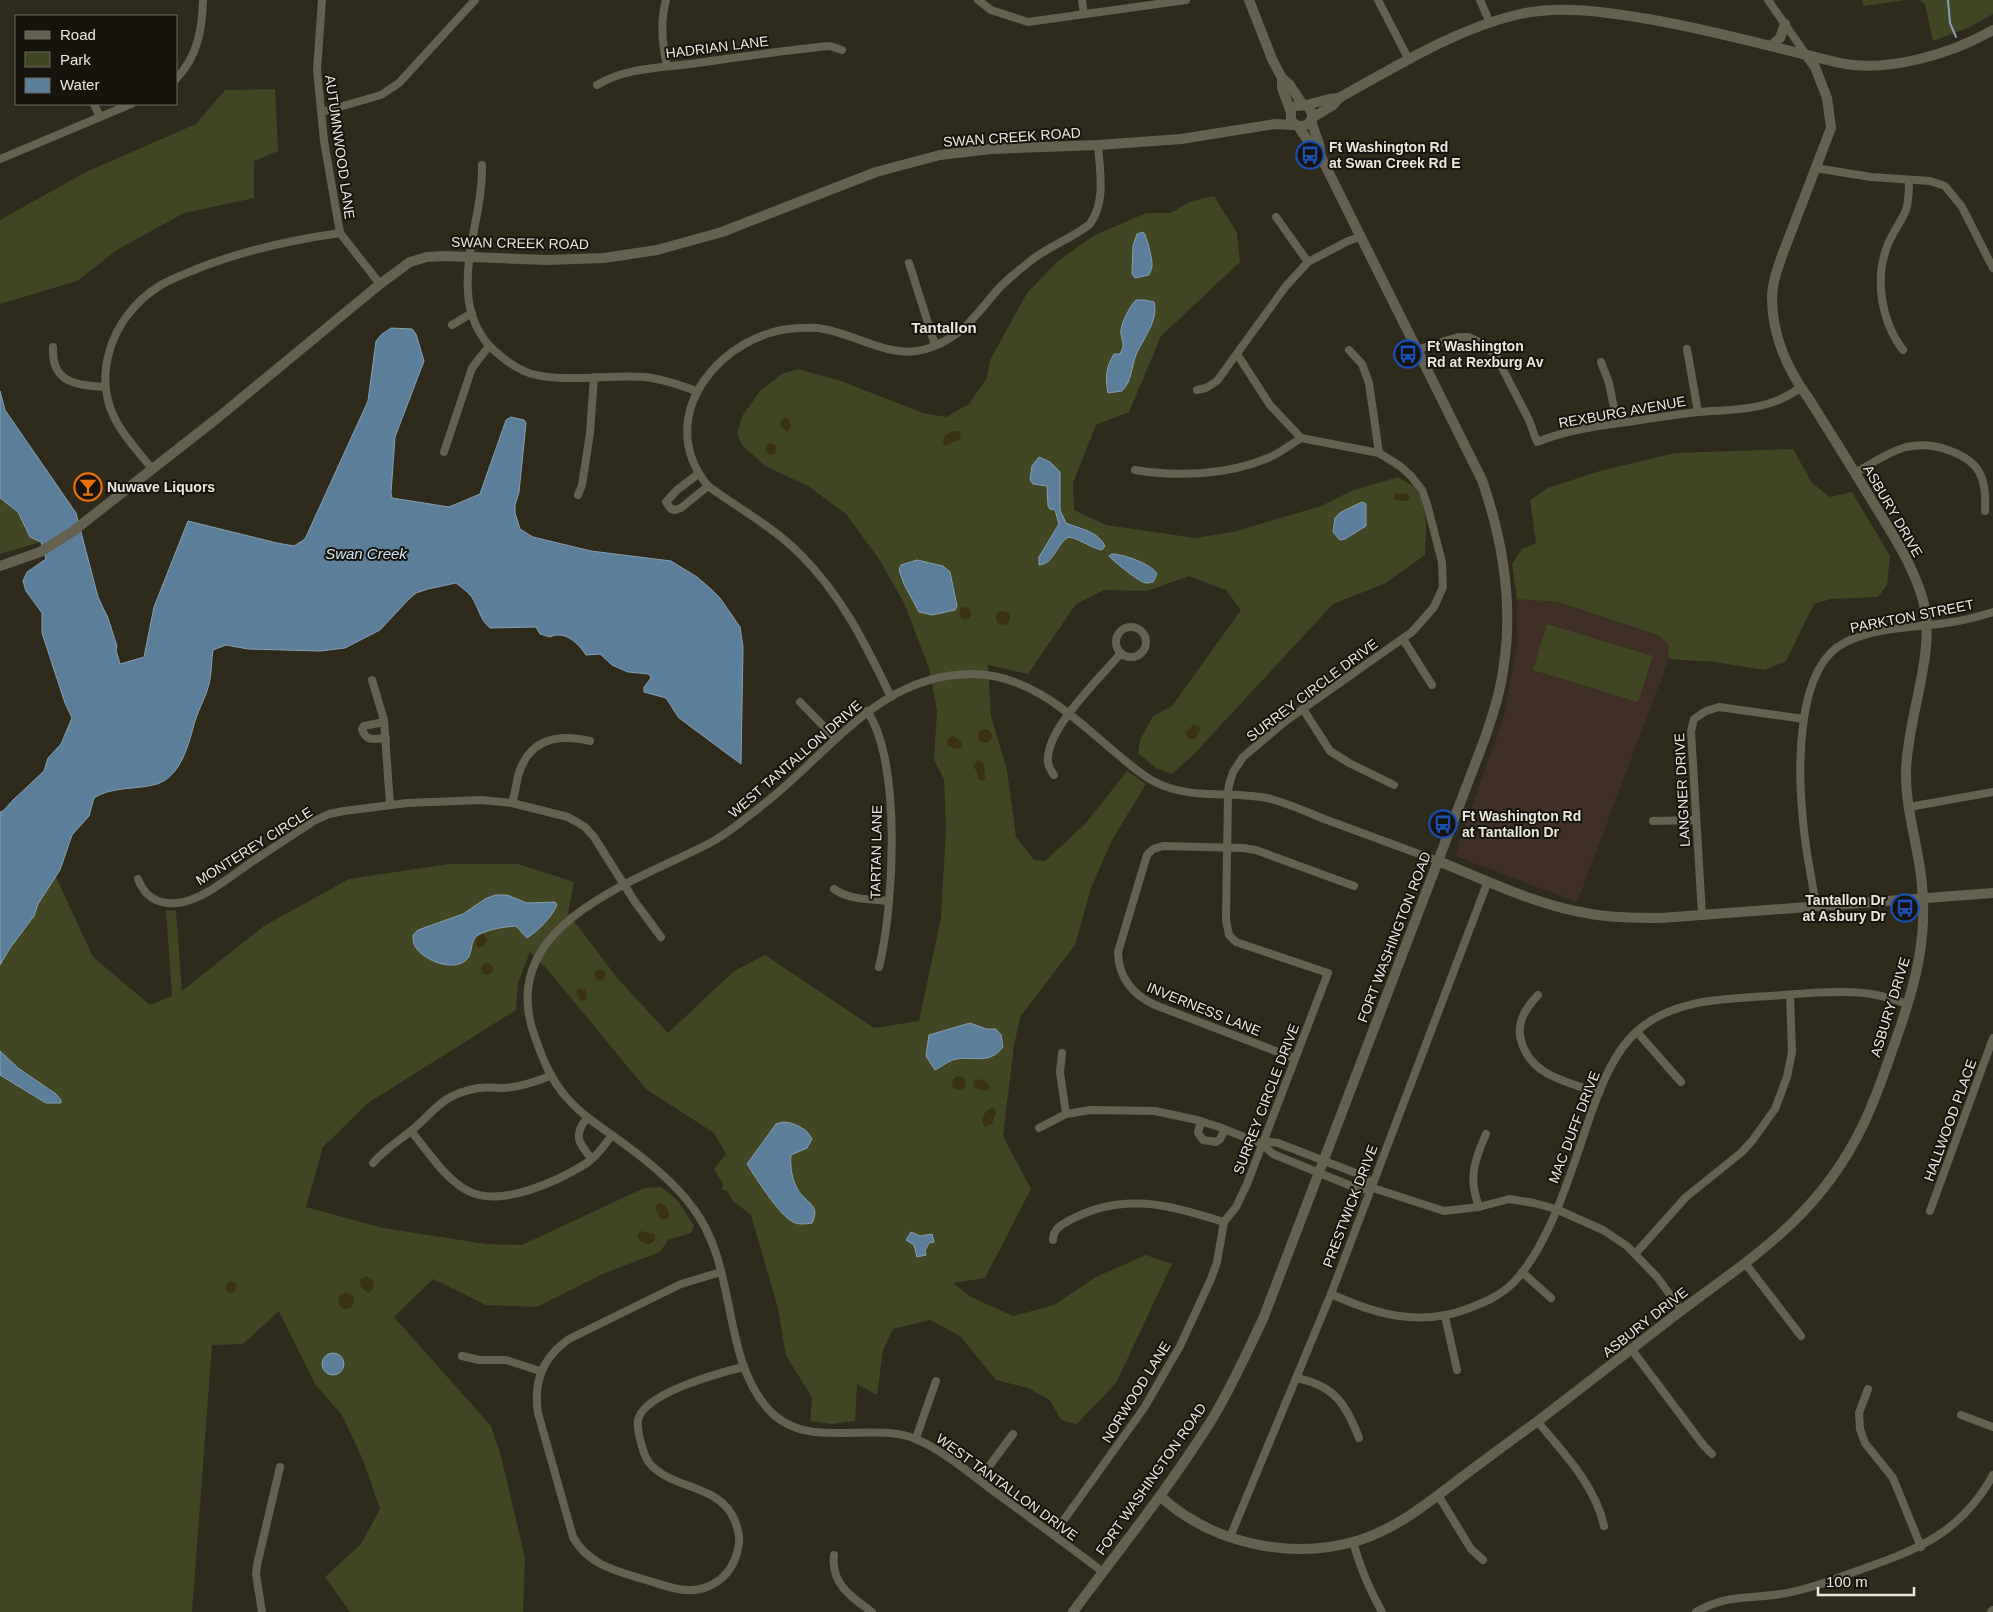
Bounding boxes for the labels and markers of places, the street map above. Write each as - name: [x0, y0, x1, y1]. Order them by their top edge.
- place label: Ft Washington Rd at Swan Creek Rd E: [1329, 139, 1461, 171]
- bus stop icon: Ft Washington Rd at Swan Creek Rd E: [1295, 140, 1325, 170]
- place label: Ft Washington Rd at Rexburg Av: [1427, 338, 1544, 370]
- bus stop icon: Ft Washington Rd at Rexburg Av: [1393, 339, 1423, 369]
- bar icon: Nuwave Liquors: [73, 472, 103, 502]
- place label: Nuwave Liquors: [107, 479, 215, 495]
- place label: Ft Washington Rd at Tantallon Dr: [1462, 808, 1581, 840]
- bus stop icon: Ft Washington Rd at Tantallon Dr: [1428, 809, 1458, 839]
- place label: Tantallon Dr at Asbury Dr: [1802, 892, 1887, 924]
- bus stop icon: Tantallon Dr at Asbury Dr: [1890, 893, 1920, 923]

